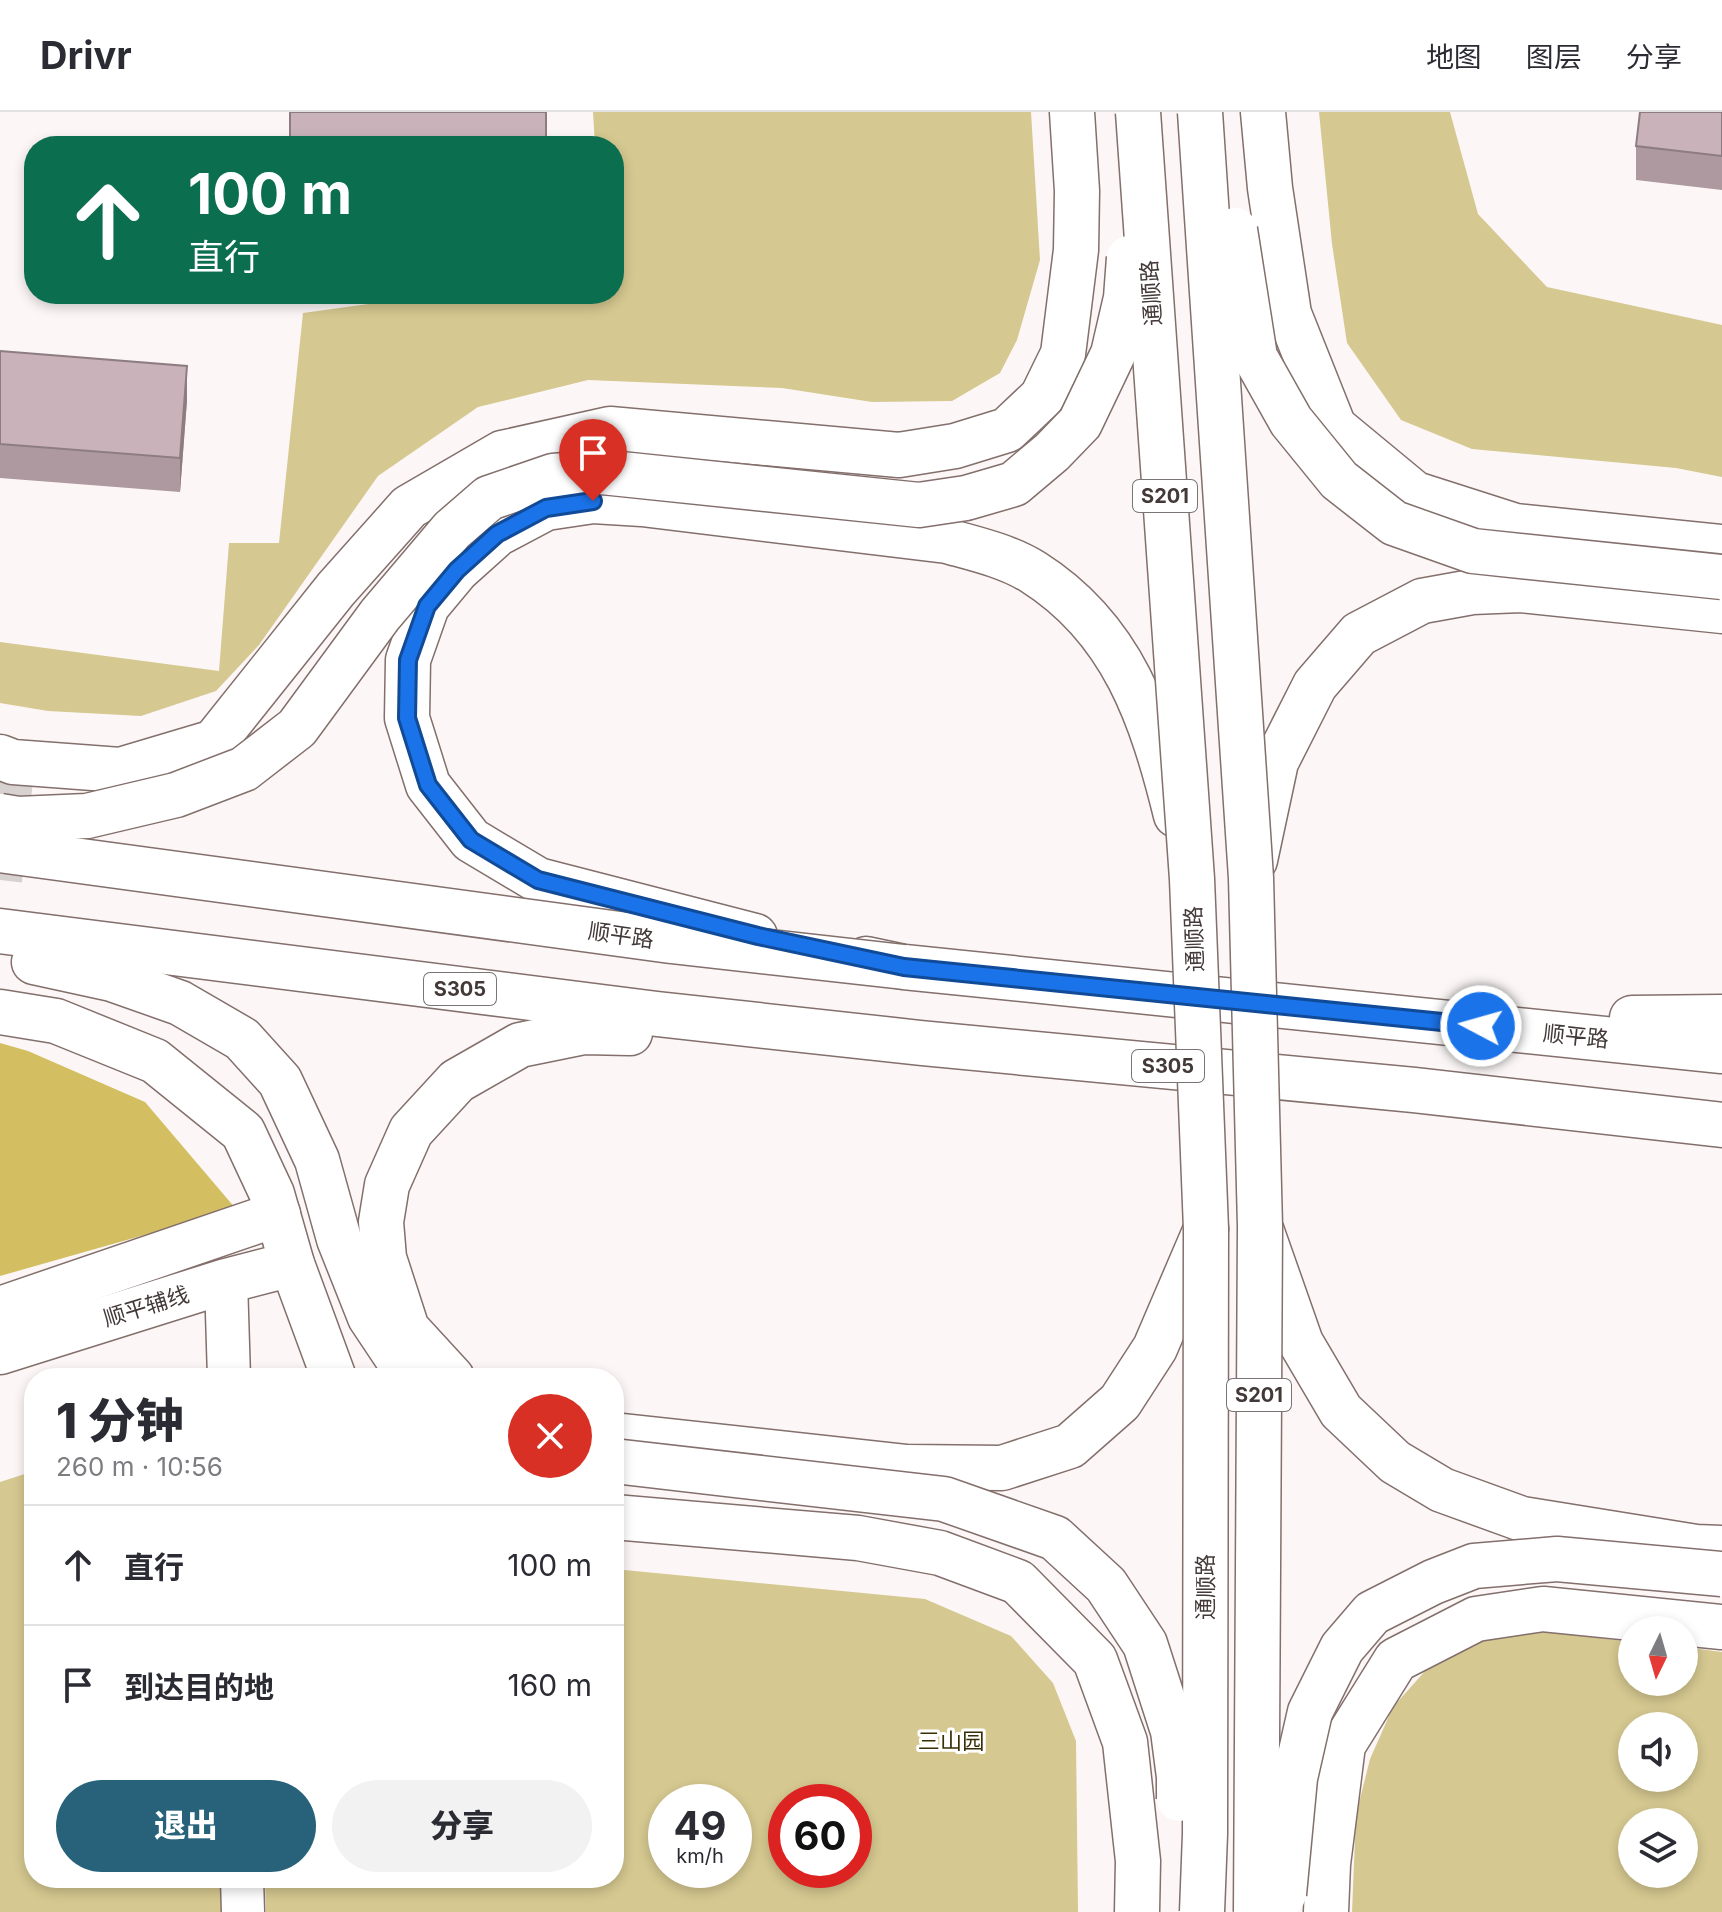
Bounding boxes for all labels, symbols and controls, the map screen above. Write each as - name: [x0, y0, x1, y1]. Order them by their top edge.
- text: Drivr: [40, 32, 132, 78]
- text: 地图: [1426, 40, 1482, 74]
- text: 图层: [1526, 40, 1582, 74]
- text: 分享: [1626, 40, 1682, 74]
- text: 100 m: [188, 160, 352, 228]
- icon: ahead: [56, 168, 160, 272]
- text: 直行: [188, 235, 260, 279]
- street label: 通顺路: [1136, 259, 1166, 327]
- pin: [559, 419, 627, 501]
- icon: arrive: [571, 431, 615, 475]
- road number: S201: [1133, 480, 1197, 512]
- street label: 通顺路: [1180, 906, 1208, 972]
- street label: 顺平路: [587, 918, 655, 952]
- road number: S305: [424, 973, 496, 1005]
- position arrow: [1439, 984, 1523, 1068]
- street label: 顺平路: [1542, 1020, 1610, 1052]
- road number: S305: [1132, 1050, 1204, 1082]
- street label: 顺平辅线: [100, 1281, 192, 1331]
- road number: S201: [1227, 1379, 1291, 1411]
- text: 1 分钟: [56, 1391, 184, 1450]
- button: close: [508, 1394, 592, 1478]
- text: 260 m · 10:56: [56, 1451, 223, 1482]
- icon: ahead: [56, 1543, 100, 1587]
- text: 100 m: [507, 1547, 592, 1583]
- text: 直行: [124, 1549, 184, 1585]
- street label: 通顺路: [1192, 1554, 1218, 1620]
- north arrow: [1618, 1616, 1698, 1696]
- map controls: [1618, 1616, 1698, 1888]
- icon: arrive: [56, 1663, 100, 1707]
- text: 160 m: [508, 1667, 592, 1703]
- text: 到达目的地: [124, 1669, 274, 1705]
- button: sound: [1618, 1712, 1698, 1792]
- park label: 三山园: [918, 1728, 984, 1754]
- button: 退出: [56, 1780, 316, 1872]
- button: 分享: [332, 1780, 592, 1872]
- speed limit sign: 60: [768, 1784, 872, 1888]
- text: 49: [673, 1801, 727, 1850]
- button: layers: [1618, 1808, 1698, 1888]
- text: km/h: [676, 1844, 724, 1868]

